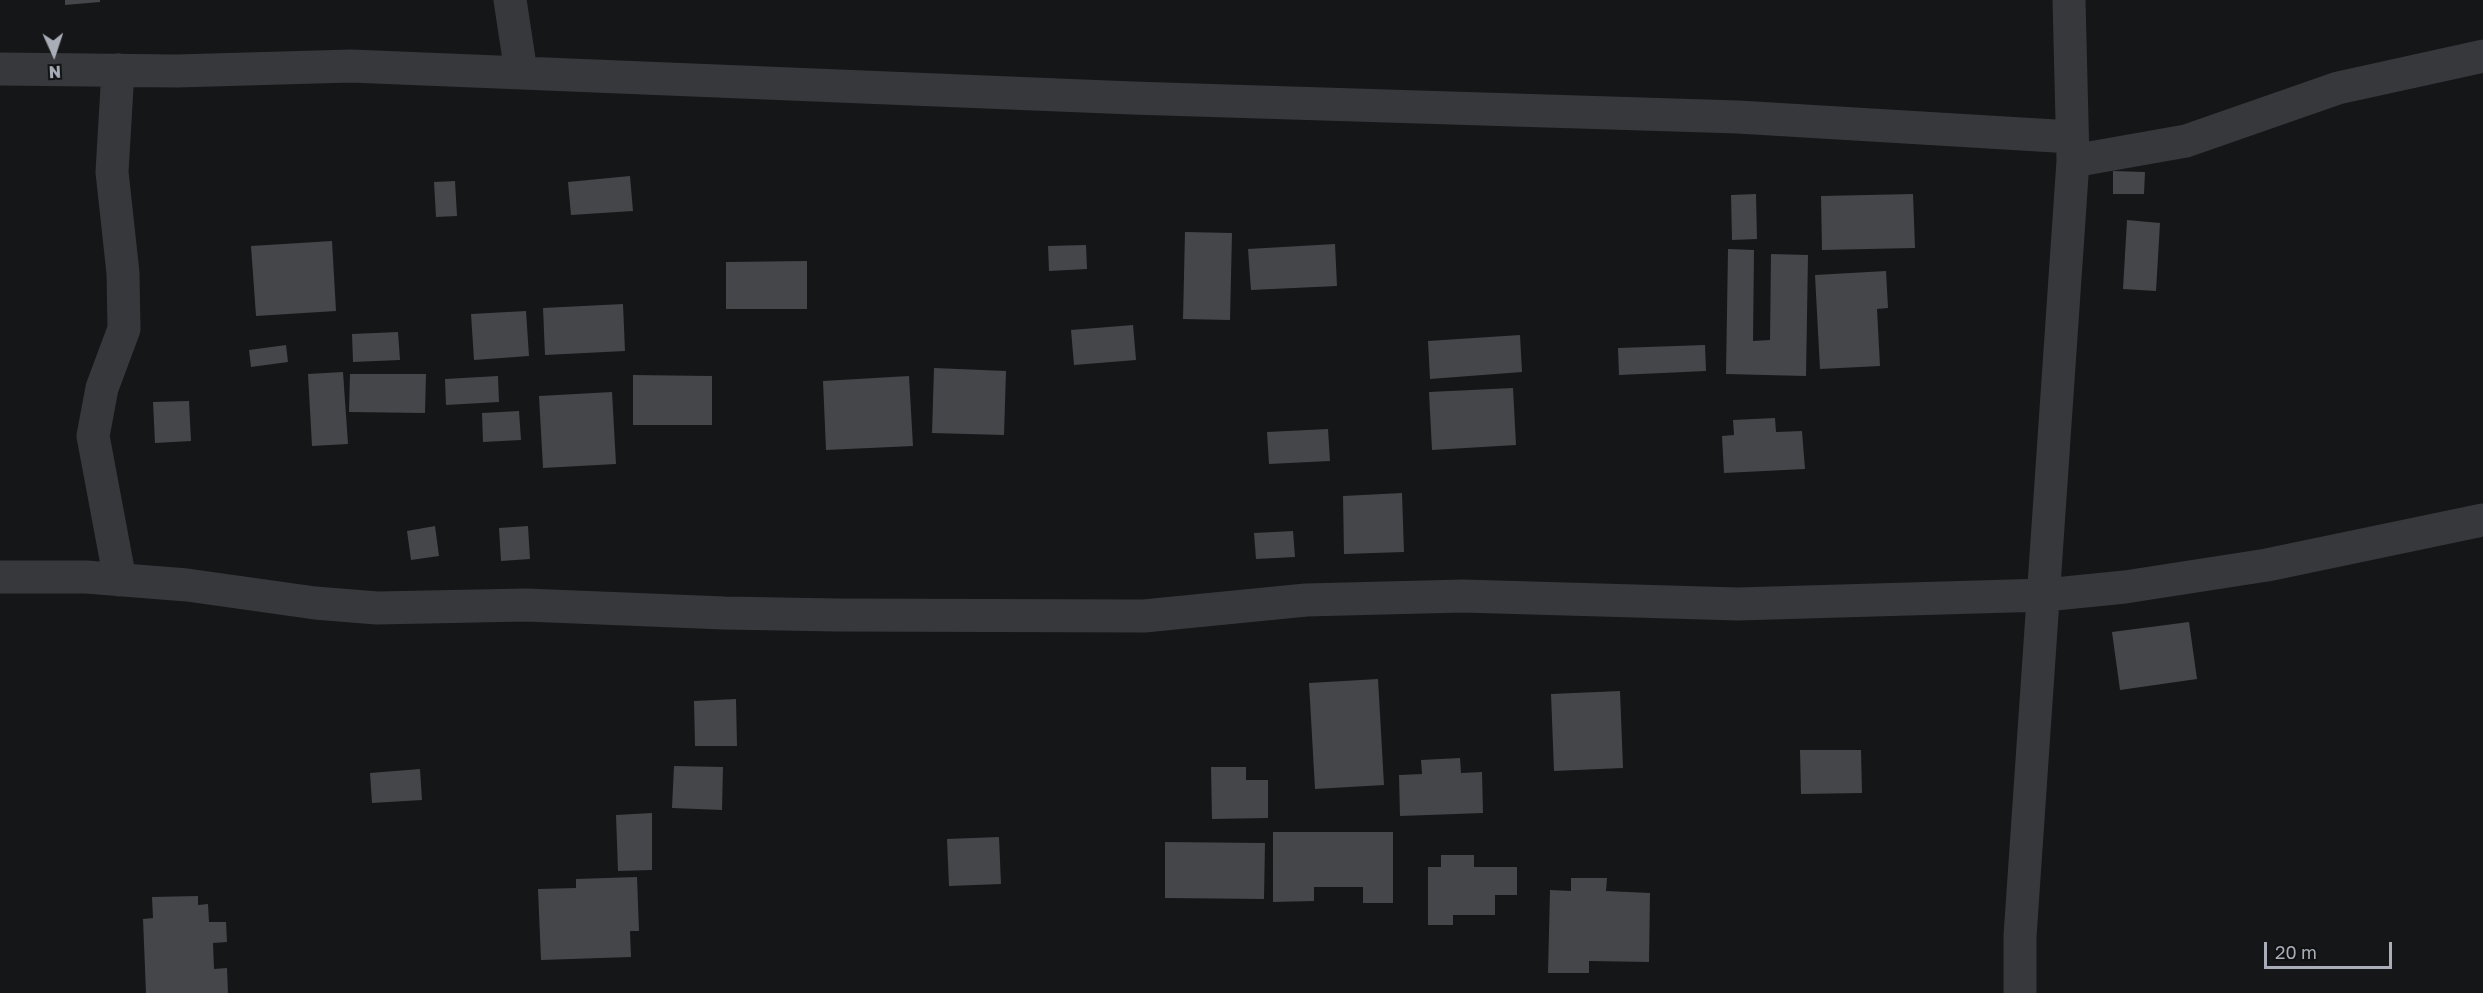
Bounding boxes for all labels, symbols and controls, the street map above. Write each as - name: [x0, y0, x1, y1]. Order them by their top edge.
- north arrow: [24, 24, 84, 84]
- text: N: [48, 62, 62, 82]
- scale bar: [2267, 930, 2394, 968]
- text: 20 m: [2275, 941, 2317, 963]

